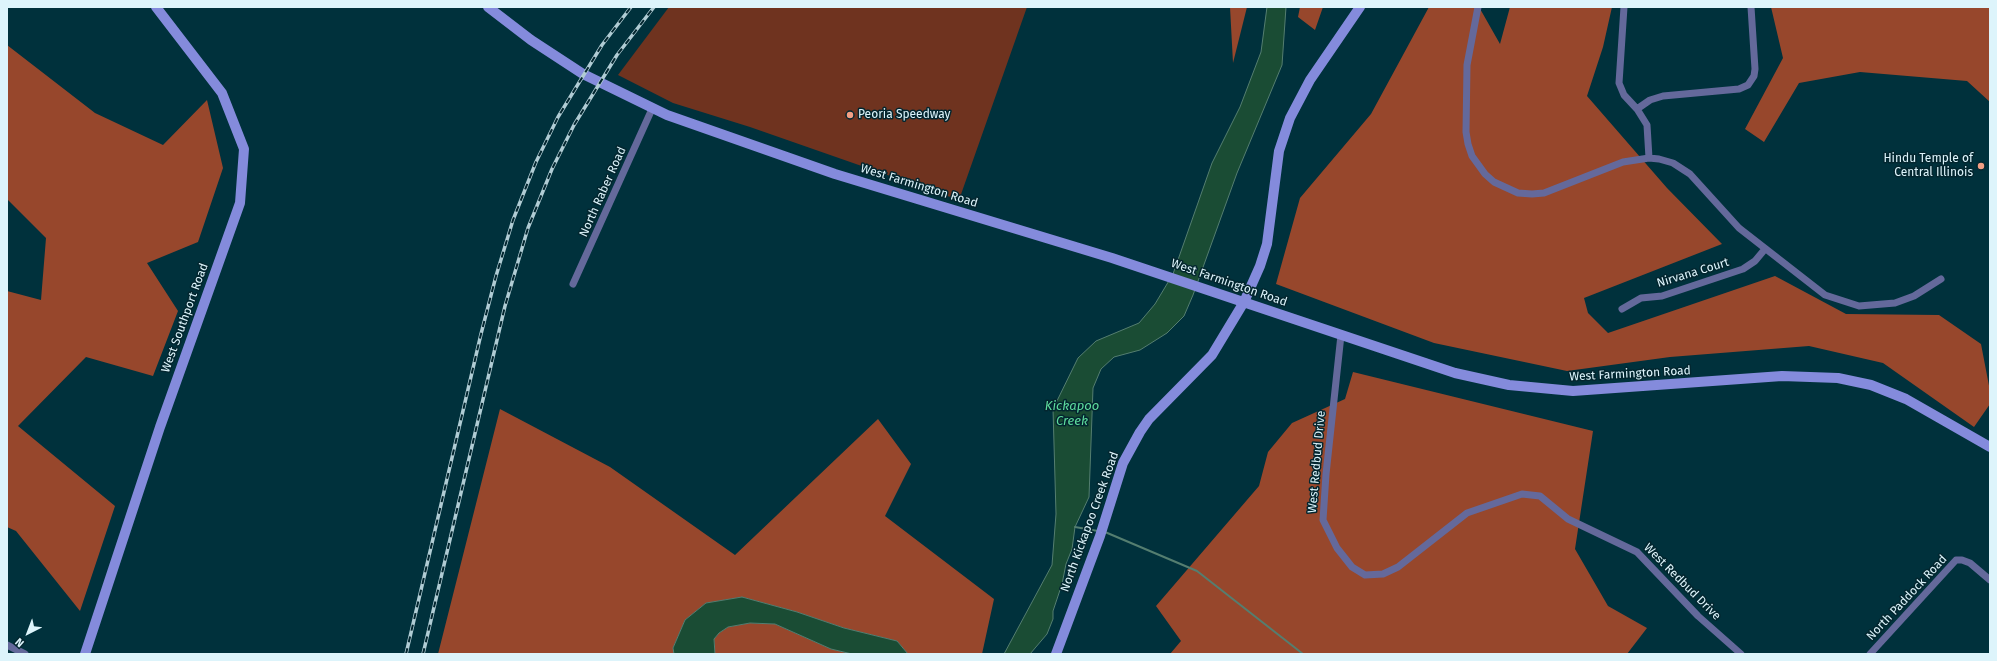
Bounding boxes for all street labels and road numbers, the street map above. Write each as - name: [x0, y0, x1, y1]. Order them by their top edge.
- street label: North Raber Road: [577, 145, 629, 239]
- street label: West Farmington Road: [859, 161, 979, 211]
- street label: Nirvana Court: [1655, 255, 1731, 291]
- street label: West Farmington Road: [1169, 256, 1289, 310]
- street label: West Southport Road: [159, 261, 211, 375]
- street label: West Farmington Road: [1569, 364, 1691, 384]
- street label: West Redbud Drive: [1305, 410, 1329, 514]
- street label: North Kickapoo Creek Road: [1058, 450, 1122, 594]
- street label: West Redbud Drive: [1641, 541, 1723, 623]
- street label: North Paddock Road: [1864, 552, 1950, 644]

